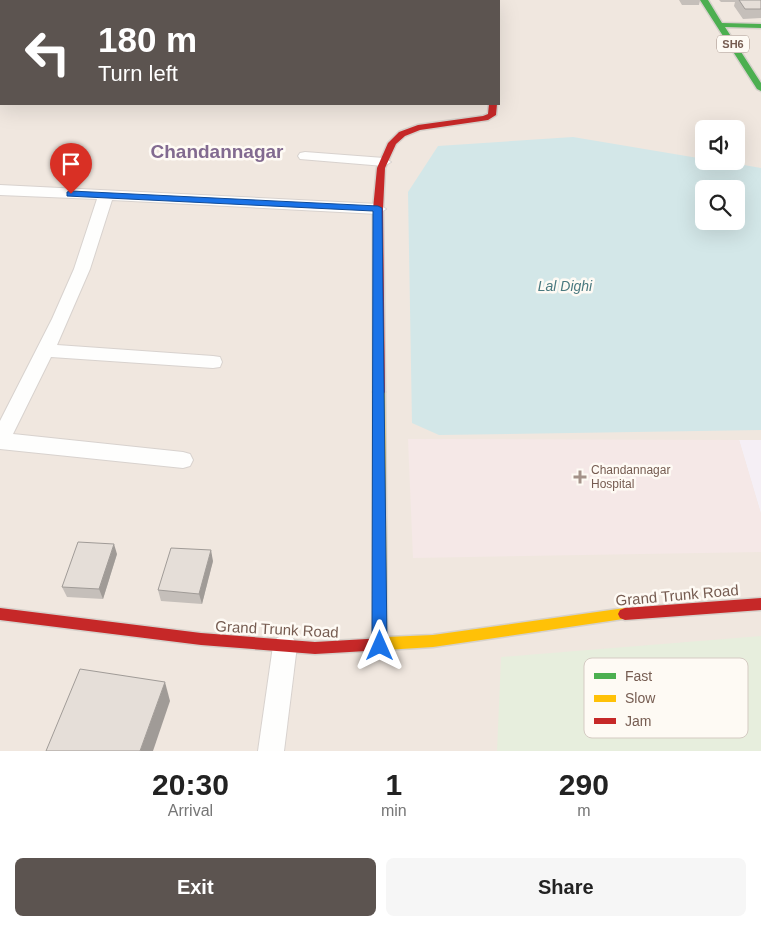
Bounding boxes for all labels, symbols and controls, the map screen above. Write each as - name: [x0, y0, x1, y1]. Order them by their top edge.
- icon: left: [15, 20, 80, 85]
- text: 180 m: [98, 20, 197, 59]
- road number: SH6: [717, 36, 749, 52]
- text: Turn left: [98, 61, 178, 86]
- map controls: [695, 120, 745, 230]
- button: sound: [695, 120, 745, 170]
- district label: Chandannagar: [150, 141, 284, 162]
- pin: [50, 143, 92, 194]
- icon: arrive: [57, 150, 85, 178]
- button: search: [695, 180, 745, 230]
- water label: Lal Dighi: [538, 278, 593, 294]
- place label: Chandannagar Hospital: [591, 463, 670, 491]
- marker: Chandannagar Hospital: [573, 470, 587, 484]
- street label: Grand Trunk Road: [615, 581, 739, 609]
- street label: Grand Trunk Road: [215, 617, 339, 641]
- position arrow: [353, 619, 405, 671]
- legend: [584, 658, 748, 738]
- text: Fast: [625, 668, 652, 684]
- text: Slow: [625, 690, 656, 706]
- text: Jam: [625, 713, 651, 729]
- text: 20:30: [152, 768, 229, 801]
- text: 1: [385, 768, 402, 801]
- text: 290: [559, 768, 609, 801]
- text: Arrival: [168, 802, 213, 819]
- text: min: [381, 802, 407, 819]
- text: m: [577, 802, 590, 819]
- button: Exit: [15, 858, 376, 916]
- button: Share: [386, 858, 746, 916]

